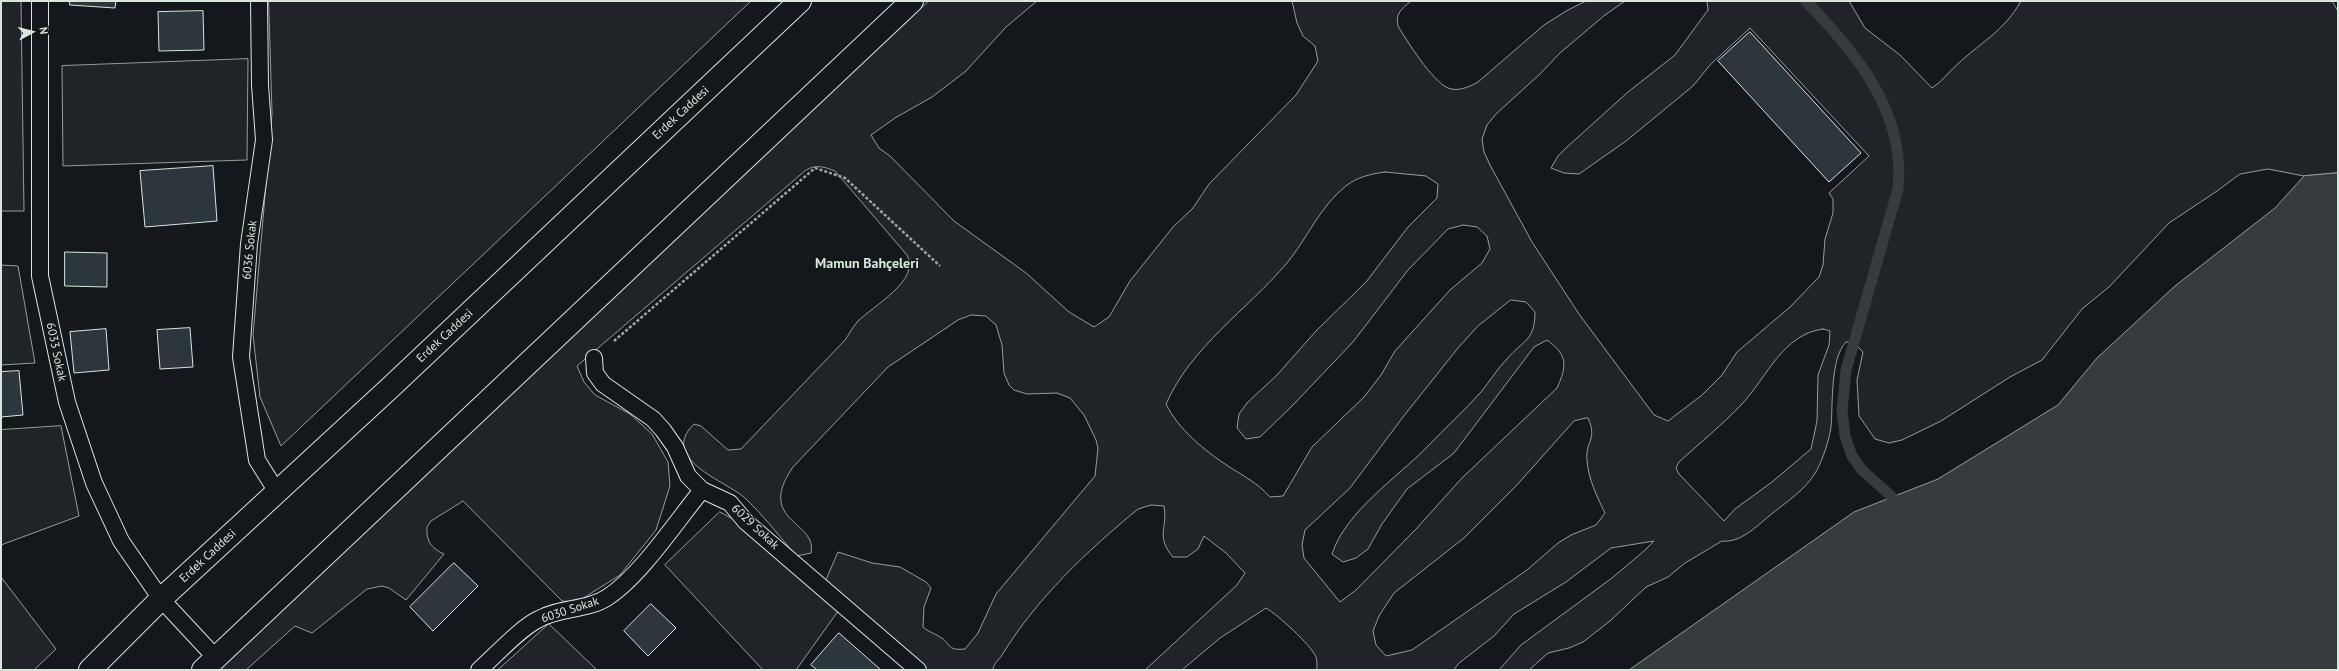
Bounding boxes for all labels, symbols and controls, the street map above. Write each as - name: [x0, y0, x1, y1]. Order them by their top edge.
- north arrow: [12, 12, 52, 52]
- text: N: [37, 26, 51, 35]
- street label: Erdek Caddesi: [650, 83, 712, 143]
- street label: 6036 Sokak: [240, 220, 260, 280]
- district label: Mamun Bahçeleri: [815, 256, 919, 272]
- street label: Erdek Caddesi: [414, 306, 476, 366]
- street label: 6033 Sokak: [43, 321, 69, 383]
- street label: 6029 Sokak: [728, 501, 782, 553]
- street label: Erdek Caddesi: [177, 526, 239, 586]
- street label: 6030 Sokak: [539, 594, 601, 626]

